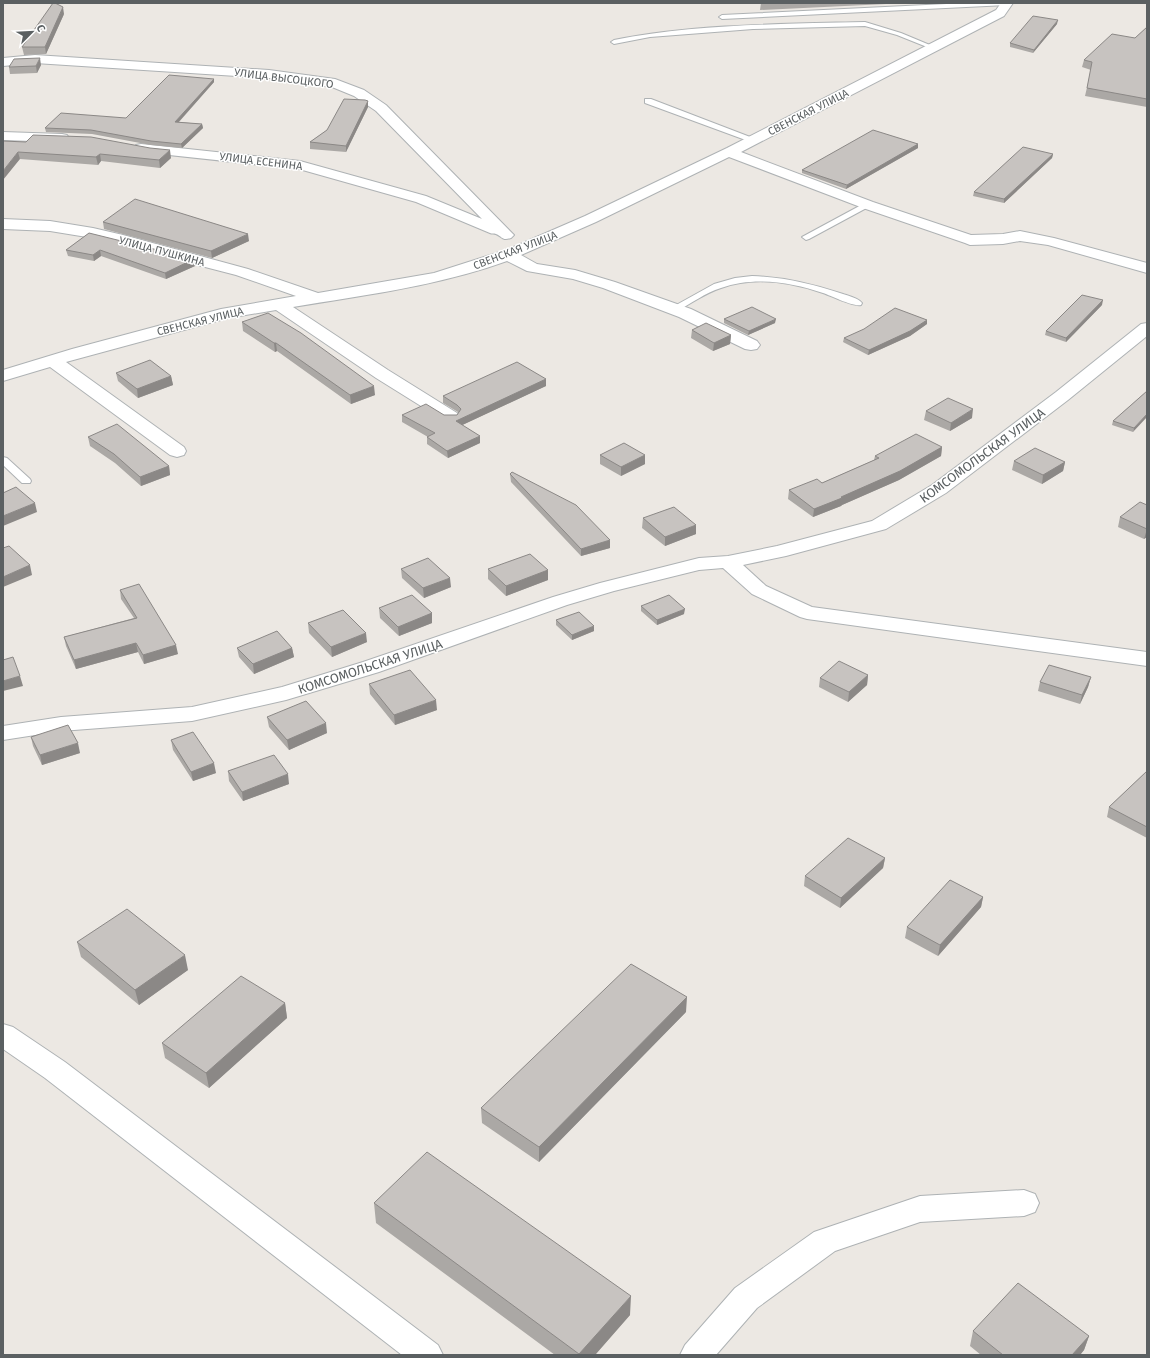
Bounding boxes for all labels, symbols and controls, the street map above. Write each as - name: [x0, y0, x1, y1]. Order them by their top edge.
- north arrow: [12, 12, 52, 52]
- text: С: [33, 23, 48, 34]
- street label: УЛИЦА ВЫСОЦКОГО: [234, 66, 334, 91]
- street label: СВЕНСКАЯ УЛИЦА: [766, 86, 851, 138]
- street label: УЛИЦА ЕСЕНИНА: [219, 150, 304, 173]
- street label: СВЕНСКАЯ УЛИЦА: [471, 228, 560, 272]
- street label: УЛИЦА ПУШКИНА: [118, 234, 207, 269]
- street label: СВЕНСКАЯ УЛИЦА: [155, 304, 245, 339]
- street label: КОМСОМОЛЬСКАЯ УЛИЦА: [917, 405, 1048, 506]
- street label: КОМСОМОЛЬСКАЯ УЛИЦА: [296, 636, 445, 697]

